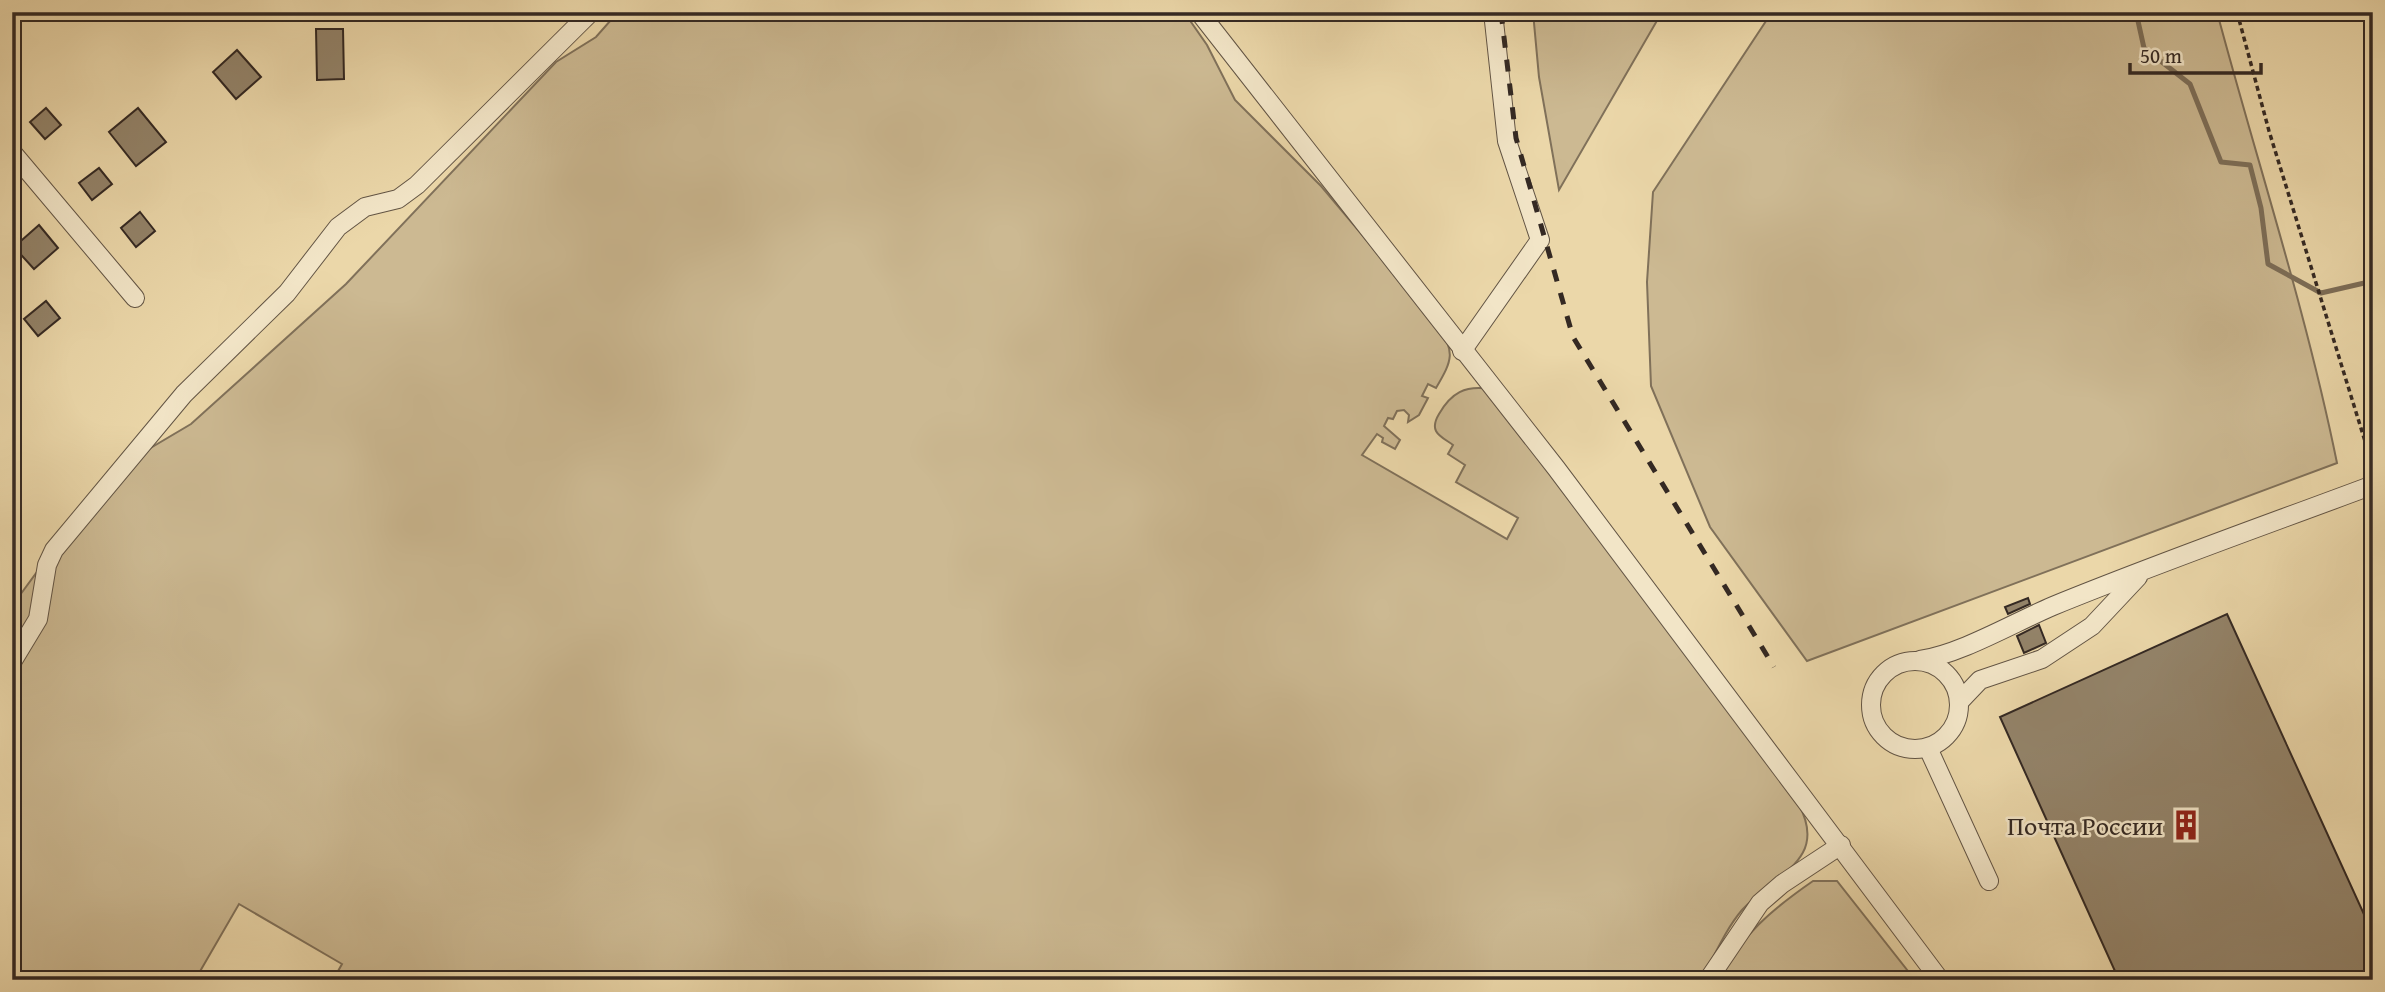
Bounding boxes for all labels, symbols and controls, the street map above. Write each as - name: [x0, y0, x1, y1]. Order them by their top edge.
- scale bar: [2130, 32, 2261, 76]
- text: 50 m: [2140, 40, 2182, 71]
- place label: Почта России: [2007, 806, 2163, 845]
- building icon: Почта России: [2169, 808, 2203, 842]

